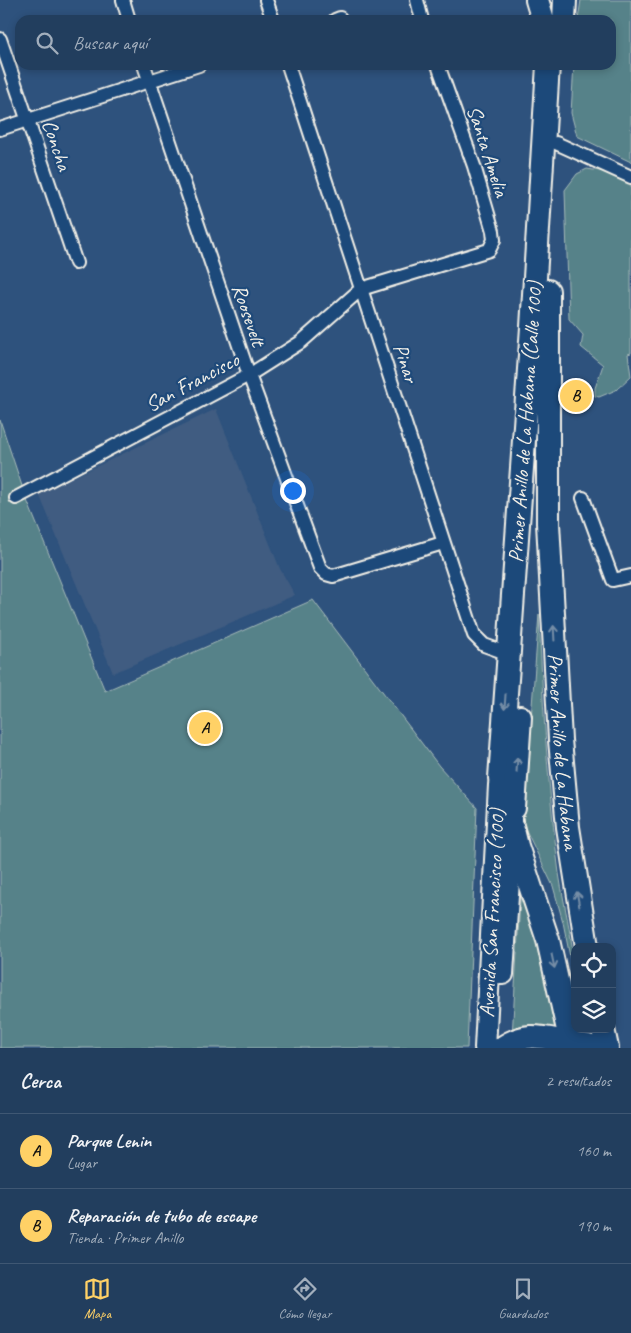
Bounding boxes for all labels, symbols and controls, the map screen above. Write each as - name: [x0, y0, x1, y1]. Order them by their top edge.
- search box: [15, 15, 616, 70]
- icon: search: [33, 29, 61, 57]
- text: Buscar aquí: [73, 31, 147, 55]
- street label: Santa Amelia: [461, 102, 515, 201]
- street label: Concha: [36, 116, 78, 175]
- street label: Primer Anillo de La Habana (Calle 100): [502, 279, 548, 563]
- street label: Roosevelt: [226, 280, 272, 351]
- street label: Pinar: [388, 340, 425, 387]
- street label: San Francisco: [141, 346, 245, 417]
- pin: B: [560, 377, 592, 415]
- your location: [280, 478, 306, 504]
- one-way arrow: [549, 625, 558, 641]
- street label: Primer Anillo de La Habana: [542, 653, 585, 854]
- one-way arrow: [501, 694, 510, 710]
- pin: A: [189, 709, 221, 747]
- one-way arrow: [512, 757, 521, 773]
- street label: Avenida San Francisco (100): [474, 807, 511, 1018]
- one-way arrow: [572, 891, 582, 907]
- map controls: [571, 943, 616, 1033]
- button: locate: [571, 943, 616, 988]
- one-way arrow: [549, 953, 558, 969]
- button: layers: [571, 988, 616, 1033]
- text: Cerca: [20, 1068, 61, 1094]
- text: 2 resultados: [546, 1071, 611, 1091]
- text: Parque Lenin: [67, 1129, 151, 1153]
- text: A: [32, 1141, 40, 1161]
- text: 160 m: [577, 1141, 611, 1161]
- text: Lugar: [67, 1153, 97, 1173]
- text: Reparación de tubo de escape: [67, 1204, 256, 1228]
- text: B: [32, 1216, 40, 1236]
- text: 190 m: [577, 1216, 611, 1236]
- text: Tienda · Primer Anillo: [67, 1228, 183, 1248]
- tab: Mapa: [83, 1275, 111, 1322]
- tab: Cómo llegar: [278, 1275, 331, 1322]
- tab: Guardados: [498, 1275, 548, 1322]

